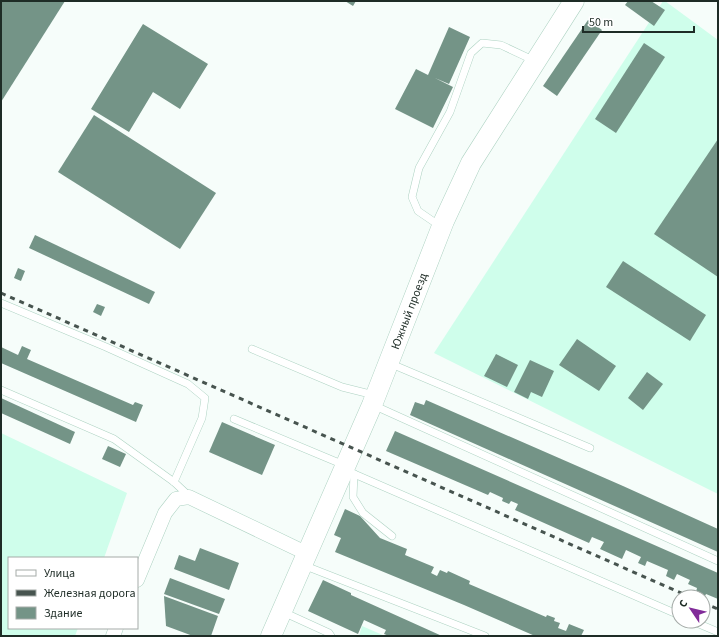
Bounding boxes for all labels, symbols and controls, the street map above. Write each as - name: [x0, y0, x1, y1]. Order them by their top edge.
- scale bar: [583, 8, 694, 34]
- text: 50 m: [589, 14, 613, 31]
- street label: Южный проезд: [387, 270, 432, 352]
- legend: [8, 557, 138, 629]
- text: Улица: [44, 565, 75, 582]
- text: Железная дорога: [44, 585, 136, 602]
- north arrow: [671, 589, 711, 629]
- text: С: [675, 596, 692, 610]
- text: Здание: [44, 605, 83, 622]

